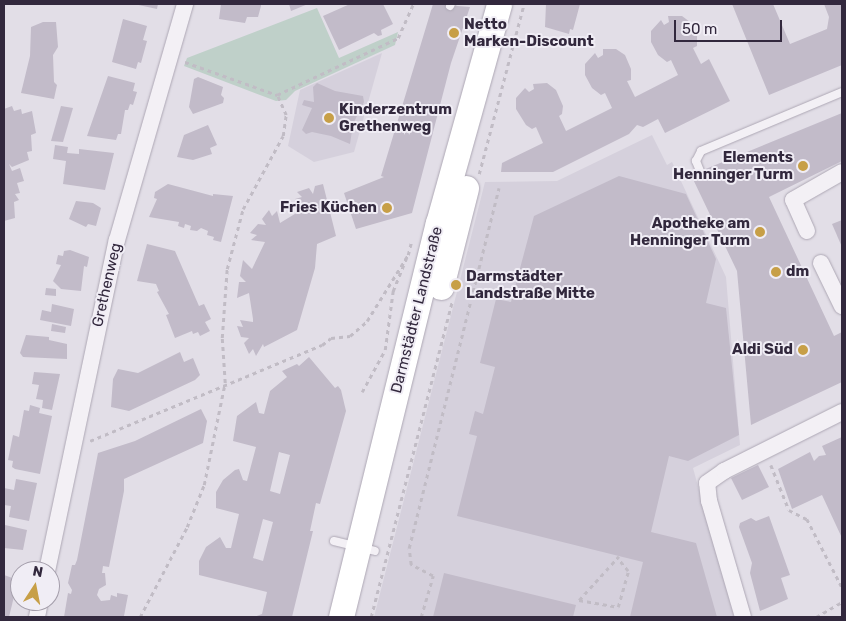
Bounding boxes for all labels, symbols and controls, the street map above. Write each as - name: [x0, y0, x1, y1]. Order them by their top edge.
- scale bar: [676, 10, 784, 42]
- place label: Netto Marken-Discount: [464, 15, 594, 50]
- text: 50 m: [682, 20, 717, 38]
- marker: Netto Marken-Discount: [448, 27, 460, 39]
- place label: Kinderzentrum Grethenweg: [339, 100, 452, 135]
- marker: Kinderzentrum Grethenweg: [323, 112, 335, 124]
- place label: Elements Henninger Turm: [672, 148, 793, 183]
- marker: Elements Henninger Turm: [797, 160, 809, 172]
- place label: Fries Küchen: [280, 199, 377, 217]
- marker: Fries Küchen: [381, 202, 393, 214]
- place label: Apotheke am Henninger Turm: [629, 214, 750, 249]
- street label: Darmstädter Landstraße: [388, 225, 446, 395]
- marker: Apotheke am Henninger Turm: [754, 226, 766, 238]
- street label: Grethenweg: [89, 241, 125, 329]
- place label: dm: [786, 263, 809, 281]
- marker: dm: [770, 266, 782, 278]
- place label: Darmstädter Landstraße Mitte: [466, 267, 595, 302]
- marker: Darmstädter Landstraße Mitte: [450, 279, 462, 291]
- place label: Aldi Süd: [732, 341, 793, 359]
- marker: Aldi Süd: [797, 344, 809, 356]
- north arrow: [10, 561, 60, 611]
- text: N: [31, 562, 44, 581]

